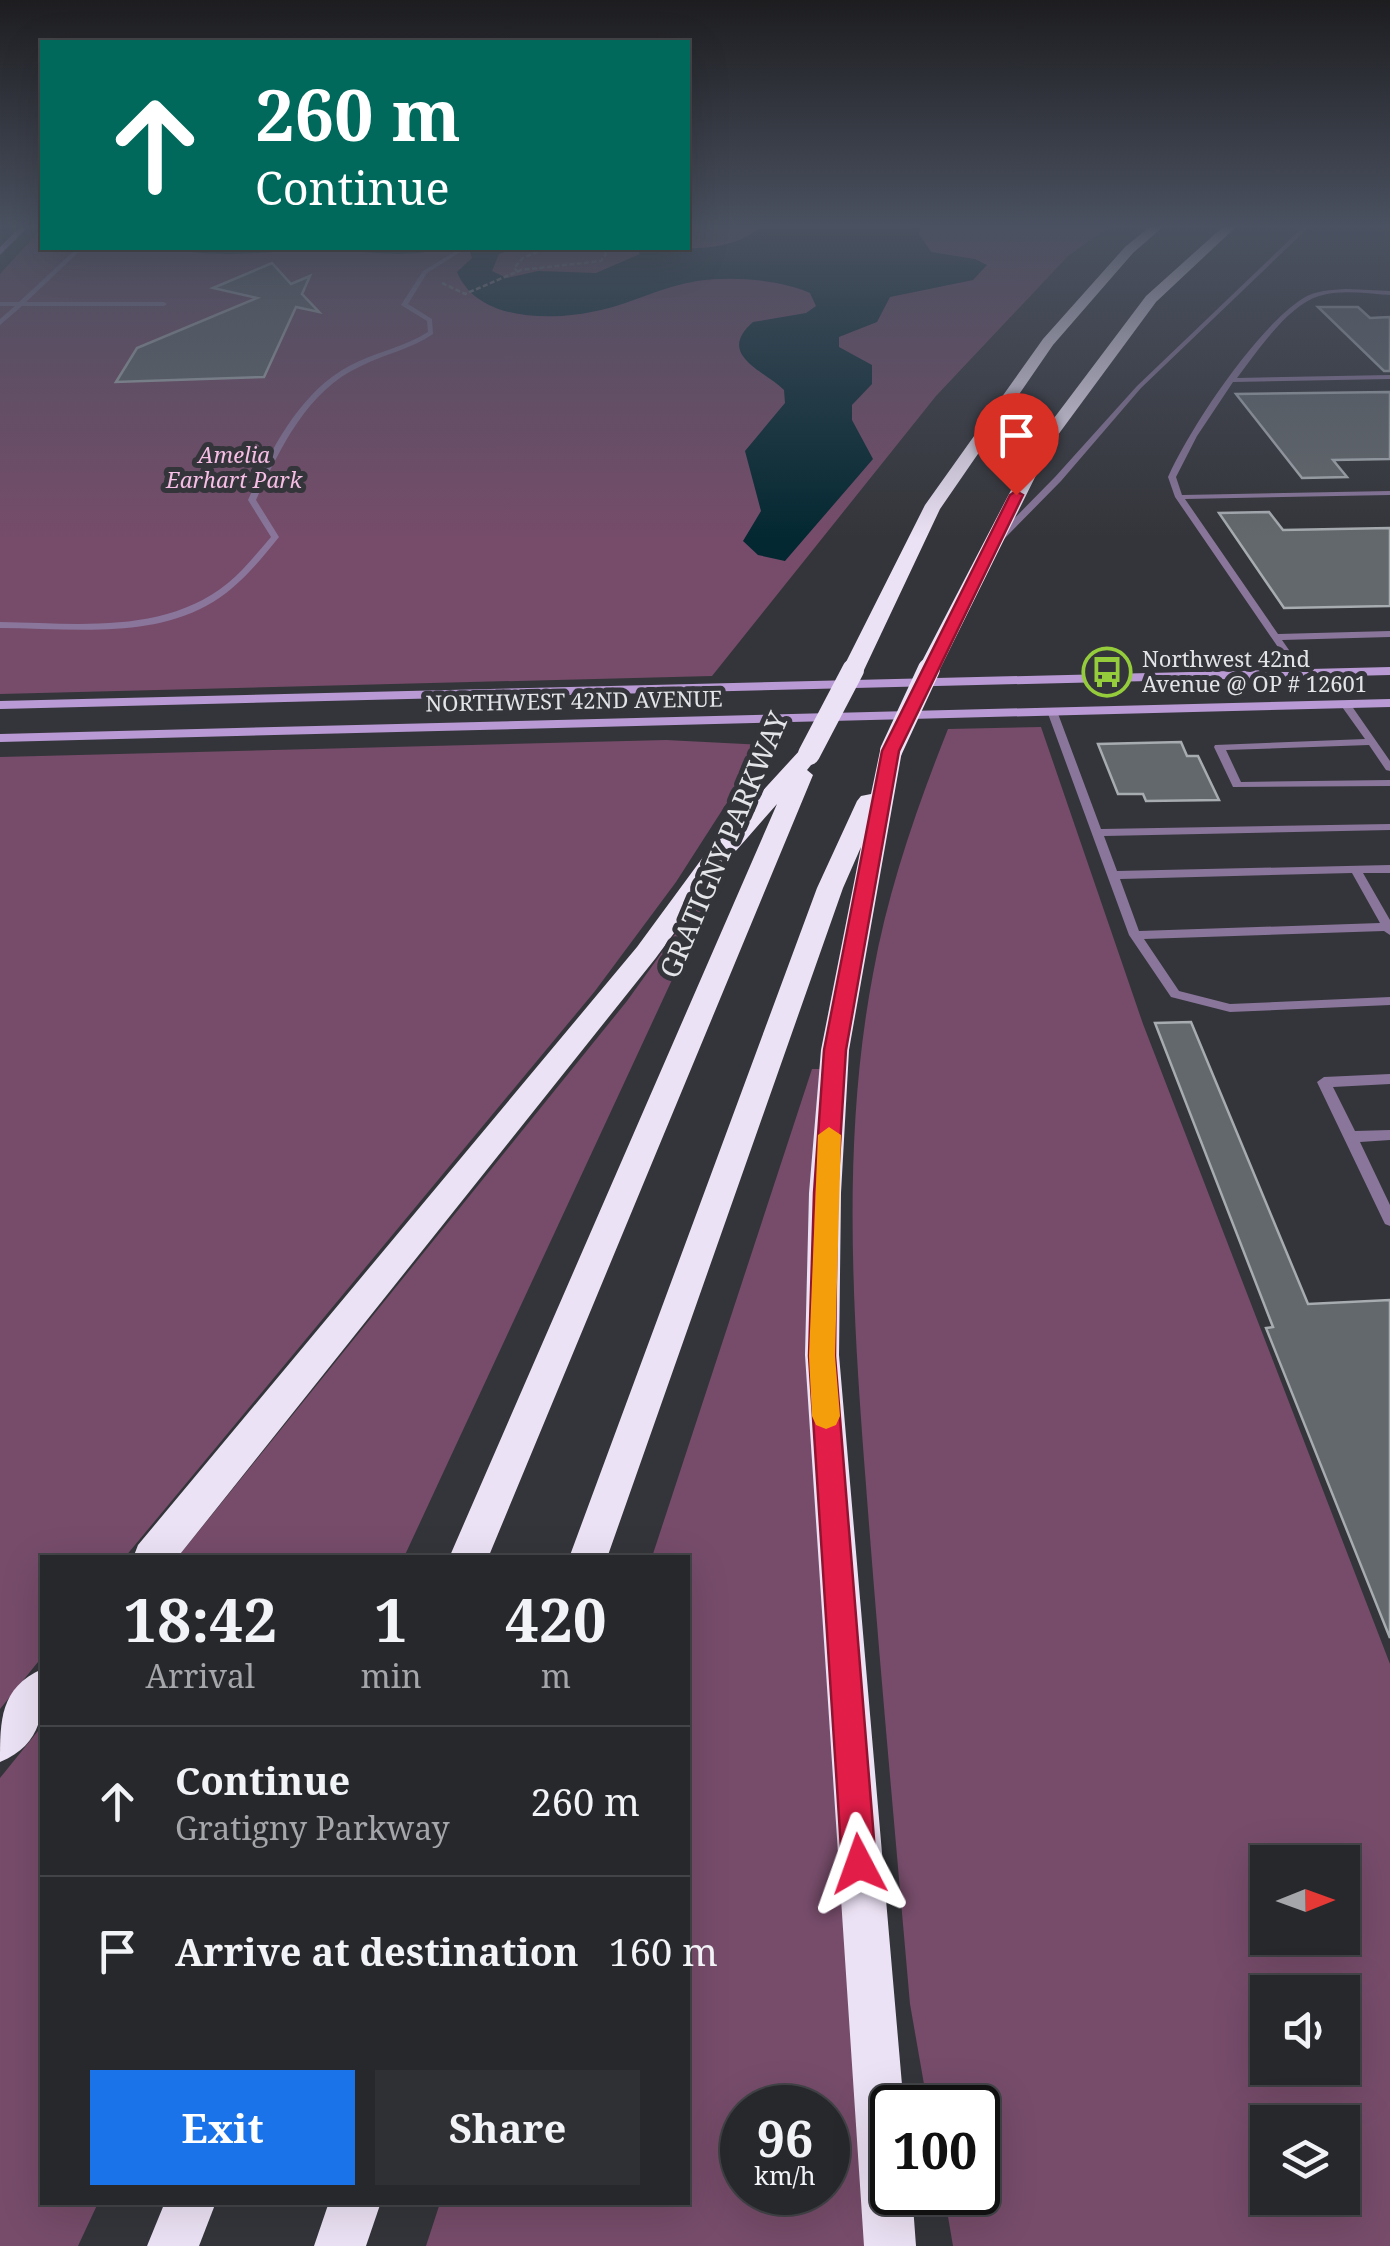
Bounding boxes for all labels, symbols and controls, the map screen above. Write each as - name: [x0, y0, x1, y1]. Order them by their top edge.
- text: 260 m: [255, 66, 461, 162]
- icon: ahead: [90, 80, 220, 210]
- text: Continue: [255, 157, 450, 218]
- pin: [974, 393, 1059, 496]
- icon: arrive: [989, 408, 1044, 463]
- park label: Amelia Earhart Park: [165, 439, 303, 494]
- place label: Northwest 42nd Avenue @ OP # 12601: [1142, 643, 1367, 698]
- bus stop icon: Northwest 42nd Avenue @ OP # 12601: [1081, 646, 1133, 698]
- street label: NORTHWEST 42ND AVENUE: [425, 682, 723, 718]
- street label: GRATIGNY PARKWAY: [650, 705, 797, 984]
- text: 18:42: [123, 1578, 277, 1660]
- text: 1: [374, 1578, 408, 1660]
- text: 420: [505, 1578, 607, 1660]
- text: Arrival: [146, 1654, 255, 1697]
- text: min: [361, 1654, 422, 1697]
- text: m: [541, 1654, 571, 1697]
- text: Continue: [175, 1754, 350, 1806]
- icon: ahead: [90, 1774, 145, 1829]
- text: 260 m: [530, 1775, 640, 1827]
- text: Gratigny Parkway: [175, 1806, 450, 1849]
- position arrow: [807, 1812, 911, 1916]
- north arrow: [1250, 1845, 1360, 1955]
- map controls: [1250, 1845, 1360, 2215]
- icon: arrive: [90, 1924, 145, 1979]
- text: Arrive at destination: [175, 1925, 579, 1977]
- text: 160 m: [609, 1925, 718, 1977]
- button: sound: [1250, 1975, 1360, 2085]
- button: Exit: [90, 2070, 355, 2185]
- button: Share: [375, 2070, 640, 2185]
- speed limit sign: 100: [870, 2085, 1000, 2215]
- text: 96: [757, 2104, 813, 2172]
- button: layers: [1250, 2105, 1360, 2215]
- text: km/h: [754, 2158, 816, 2192]

